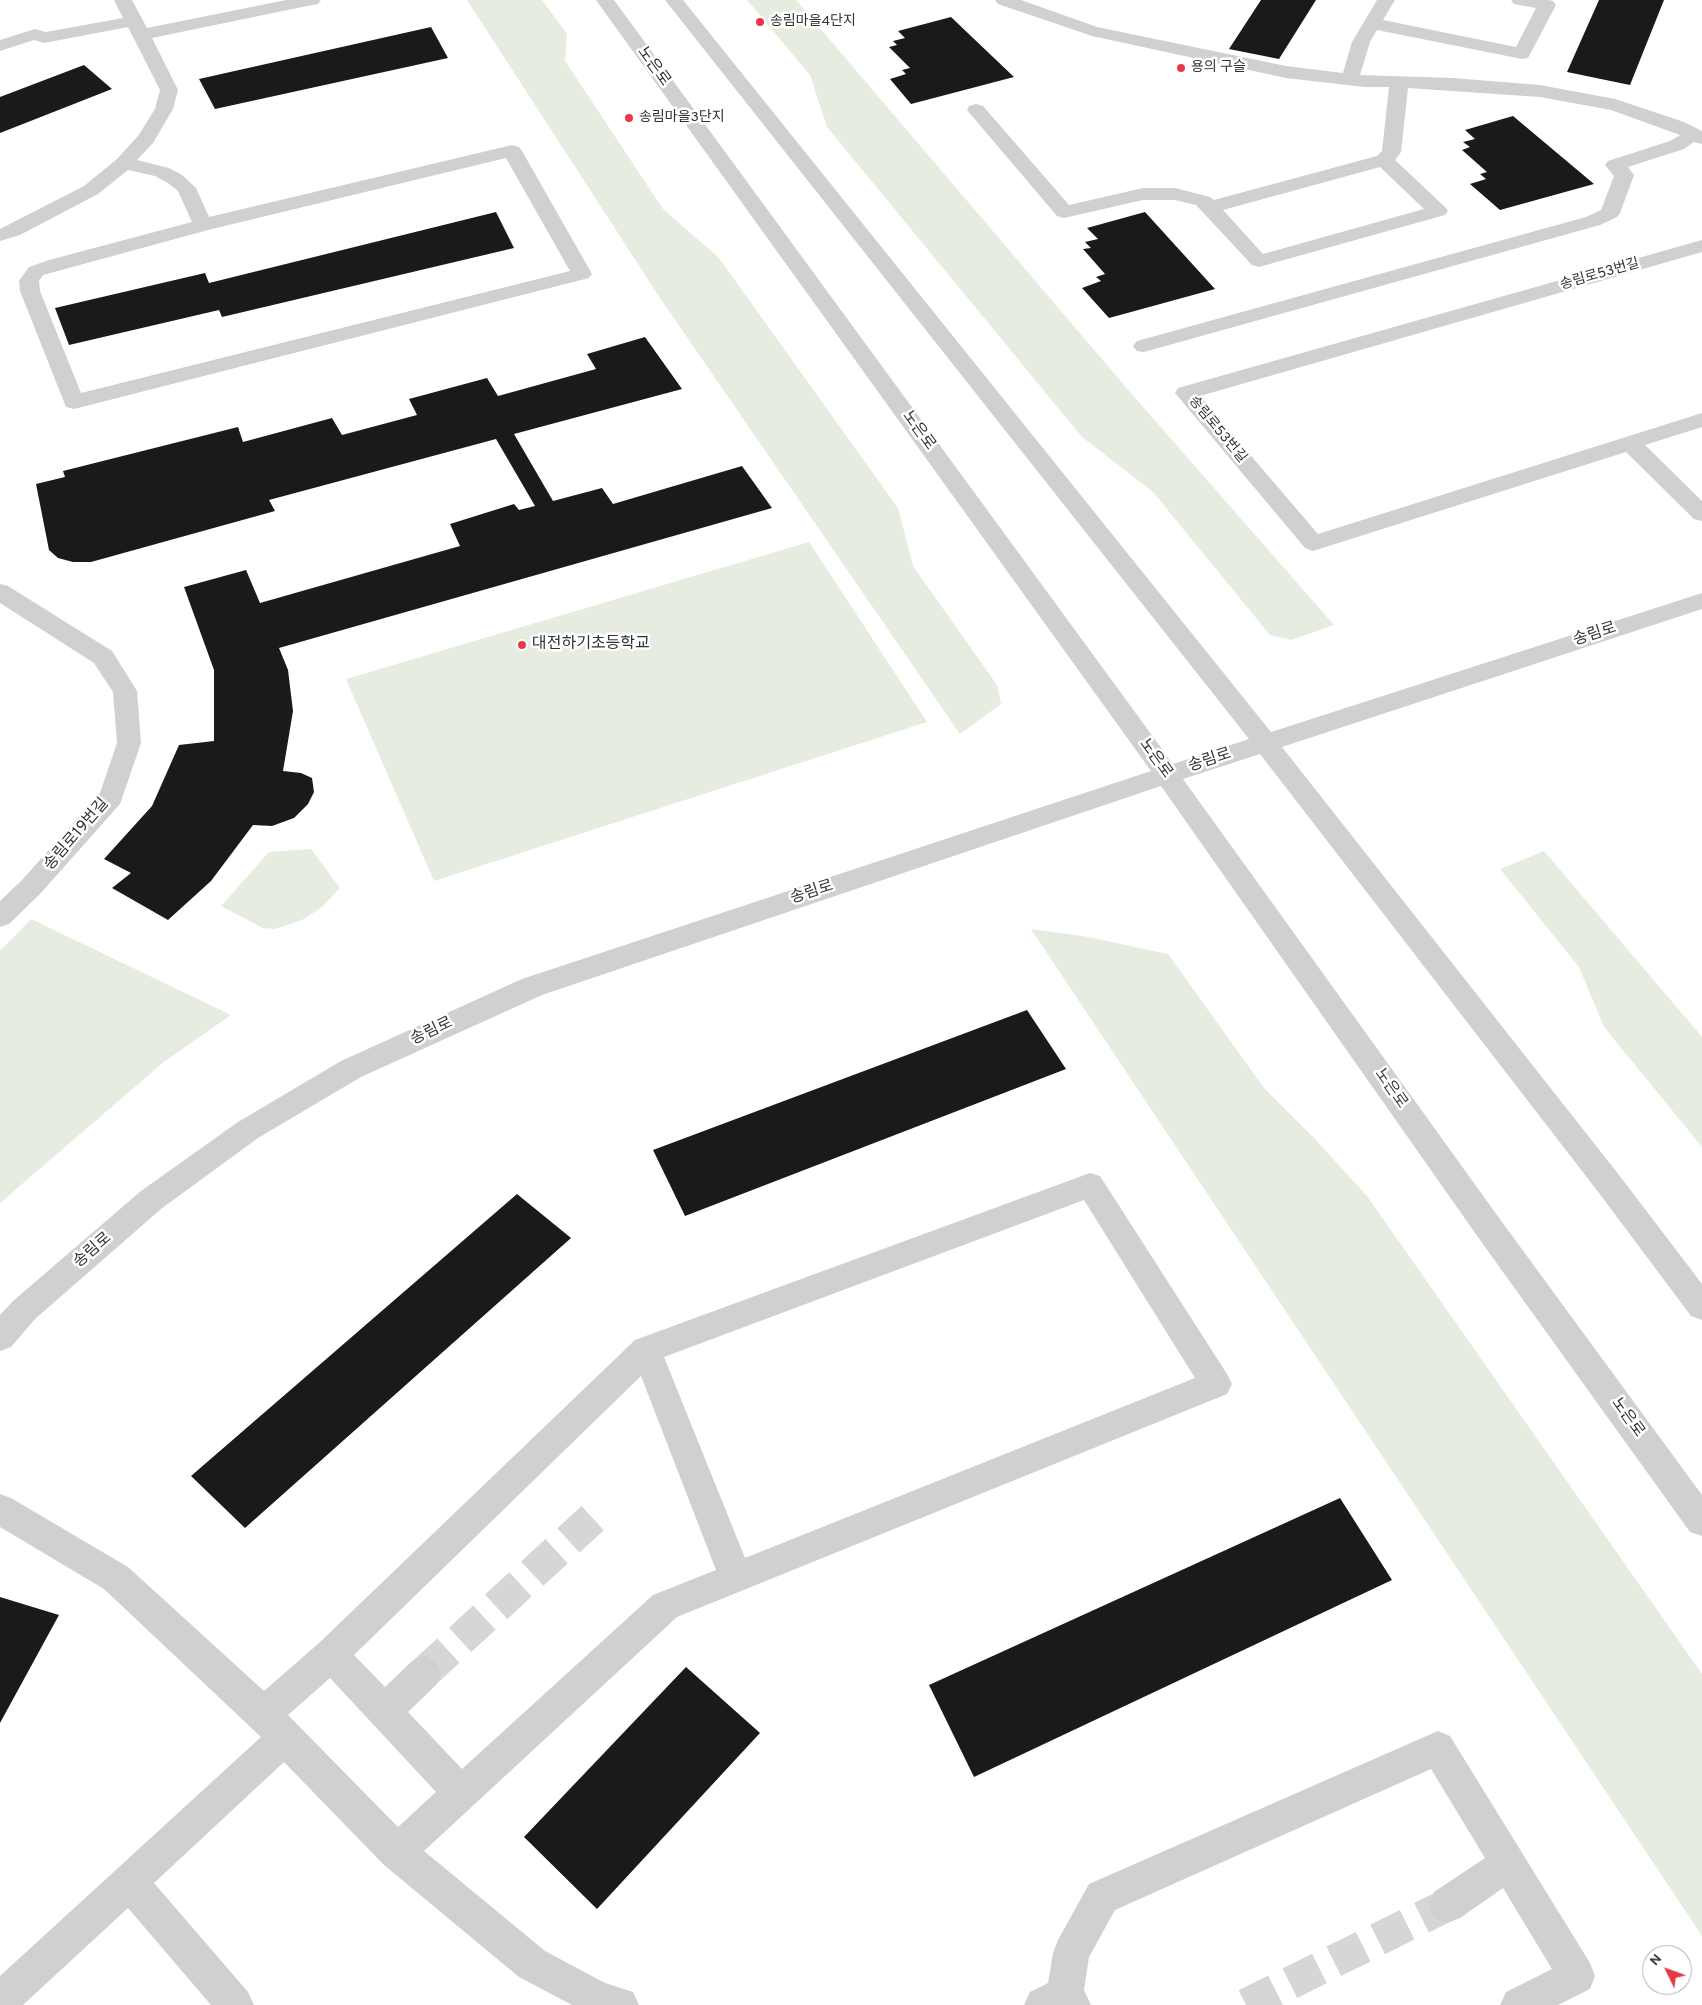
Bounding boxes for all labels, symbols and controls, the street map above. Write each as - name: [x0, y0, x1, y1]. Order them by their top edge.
- place label: 송림마을4단지: [770, 14, 856, 30]
- marker: 송림마을4단지: [754, 16, 766, 28]
- street label: 노은로: [632, 43, 674, 91]
- place label: 용의 구슬: [1191, 60, 1246, 76]
- marker: 용의 구슬: [1175, 62, 1187, 74]
- place label: 송림마을3단지: [639, 110, 725, 126]
- marker: 송림마을3단지: [623, 112, 635, 124]
- street label: 송림로53번길: [1559, 256, 1641, 294]
- street label: 송림로53번길: [1184, 393, 1250, 467]
- street label: 노은로: [897, 407, 939, 455]
- street label: 송림로: [1571, 619, 1619, 651]
- place label: 대전하기초등학교: [532, 635, 650, 655]
- marker: 대전하기초등학교: [516, 639, 528, 651]
- street label: 노은로: [1134, 735, 1176, 783]
- street label: 송림로: [1186, 745, 1234, 777]
- street label: 송림로19번길: [41, 795, 113, 875]
- street label: 송림로: [788, 877, 836, 909]
- street label: 송림로: [408, 1014, 456, 1050]
- street label: 노은로: [1369, 1065, 1411, 1113]
- street label: 송림로: [70, 1229, 116, 1273]
- street label: 노은로: [1606, 1394, 1648, 1442]
- north arrow: [1642, 1945, 1692, 1995]
- text: N: [1647, 1951, 1666, 1970]

